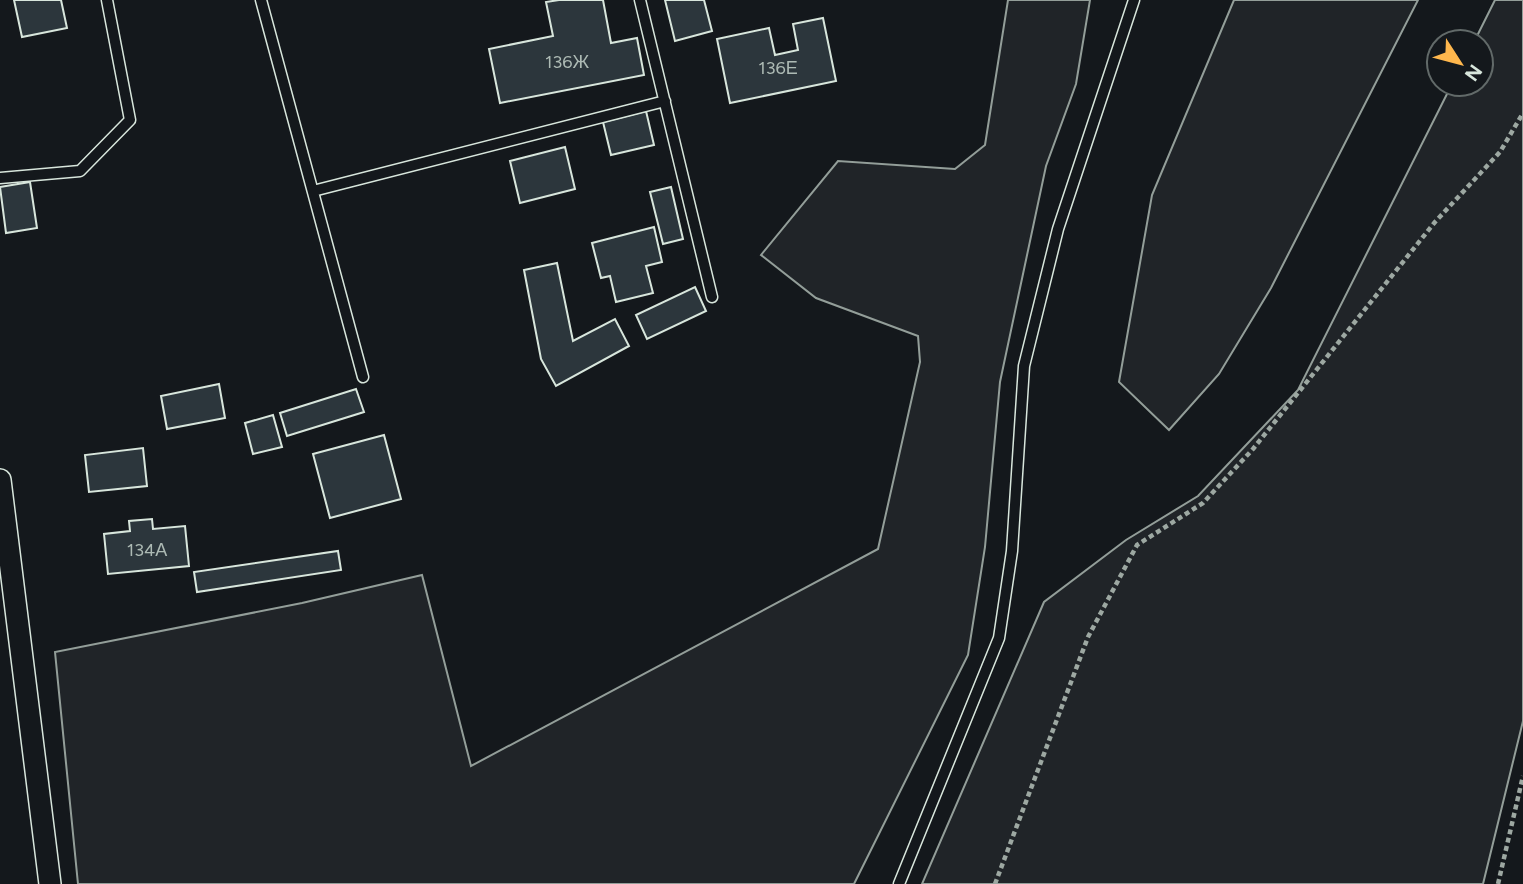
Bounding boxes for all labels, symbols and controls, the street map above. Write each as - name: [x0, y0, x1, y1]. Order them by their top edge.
- north arrow: [1425, 28, 1495, 98]
- house number: 136Ж: [545, 51, 589, 73]
- house number: 136Е: [758, 57, 798, 79]
- text: N: [1460, 60, 1487, 85]
- house number: 134А: [127, 539, 167, 561]

